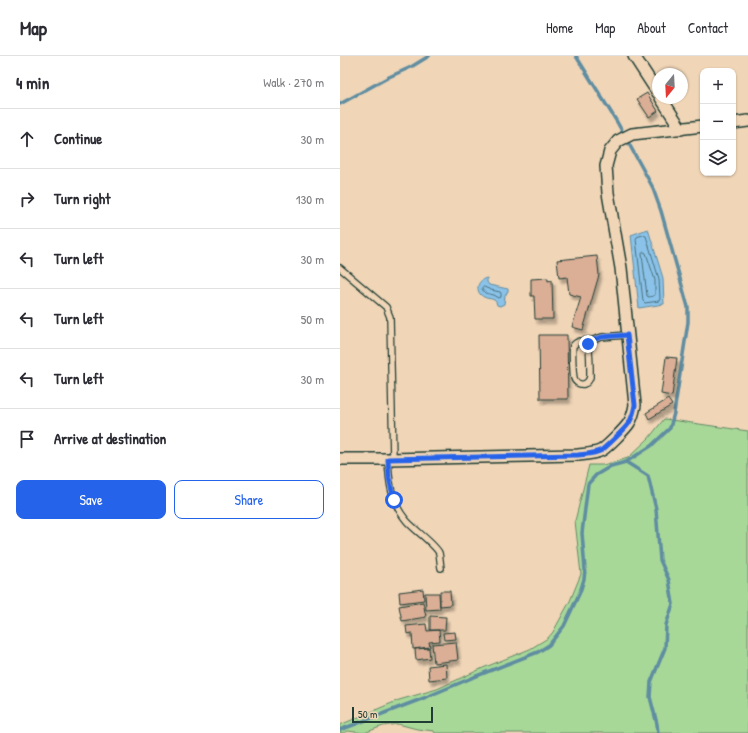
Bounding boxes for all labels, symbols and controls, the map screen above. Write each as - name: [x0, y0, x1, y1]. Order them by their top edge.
- text: Map: [20, 15, 47, 41]
- text: Home: [546, 18, 573, 37]
- text: Map: [595, 18, 615, 37]
- text: About: [637, 18, 666, 37]
- text: Contact: [688, 18, 728, 37]
- north arrow: [652, 68, 688, 104]
- map controls: [700, 68, 736, 176]
- button: +: [700, 68, 736, 104]
- text: 4 min: [16, 71, 49, 94]
- text: Walk · 270 m: [263, 73, 324, 91]
- button: −: [700, 104, 736, 140]
- icon: ahead: [16, 128, 38, 150]
- text: Continue: [54, 128, 102, 149]
- text: 30 m: [301, 130, 324, 148]
- button: layers: [700, 140, 736, 176]
- icon: right: [16, 188, 38, 210]
- text: Turn right: [54, 188, 110, 209]
- text: 130 m: [296, 190, 324, 208]
- icon: left: [16, 248, 38, 270]
- text: Turn left: [54, 248, 104, 269]
- text: 30 m: [301, 250, 324, 268]
- icon: left: [16, 308, 38, 330]
- text: Turn left: [54, 308, 104, 329]
- text: 50 m: [301, 310, 324, 328]
- route end: [579, 335, 597, 353]
- icon: left: [16, 368, 38, 390]
- text: Turn left: [54, 368, 104, 389]
- text: 30 m: [301, 370, 324, 388]
- icon: arrive: [16, 428, 38, 450]
- text: Arrive at destination: [54, 428, 166, 449]
- button: Save: [16, 480, 166, 519]
- button: Share: [174, 480, 324, 519]
- route start: [385, 491, 403, 509]
- scale bar: [352, 705, 433, 724]
- text: 50 m: [358, 707, 378, 721]

